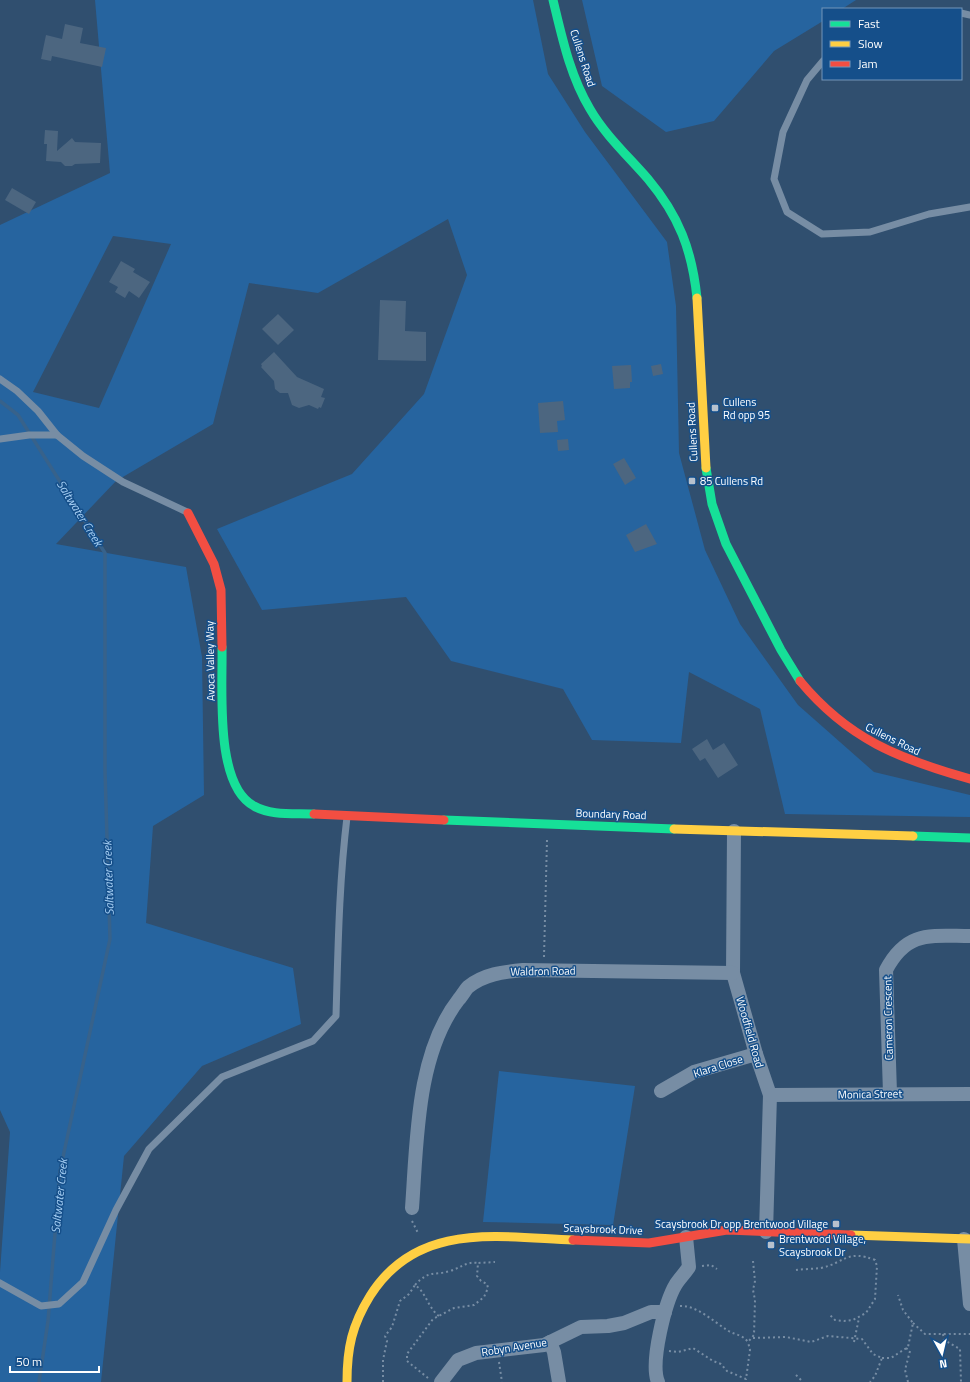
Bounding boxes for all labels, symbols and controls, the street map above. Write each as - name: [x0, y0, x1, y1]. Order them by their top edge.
- legend: [822, 8, 962, 80]
- text: Fast: [858, 14, 881, 33]
- street label: Cullens Road: [566, 27, 600, 89]
- text: Slow: [858, 34, 883, 53]
- text: Jam: [858, 54, 878, 73]
- place label: Cullens Rd opp 95: [723, 394, 770, 423]
- street label: Cullens Road: [682, 402, 702, 462]
- marker: Cullens Rd opp 95: [710, 403, 720, 413]
- place label: 85 Cullens Rd: [700, 473, 763, 489]
- water label: Saltwater Creek: [52, 476, 109, 551]
- marker: 85 Cullens Rd: [687, 476, 697, 486]
- street label: Avoca Valley Way: [201, 620, 219, 701]
- street label: Cullens Road: [863, 719, 923, 759]
- street label: Boundary Road: [575, 805, 647, 823]
- water label: Saltwater Creek: [97, 839, 119, 916]
- street label: Waldron Road: [510, 962, 576, 980]
- street label: Cameron Crescent: [879, 976, 897, 1060]
- street label: Woodfield Road: [732, 995, 768, 1070]
- street label: Klara Close: [691, 1050, 745, 1081]
- street label: Monica Street: [838, 1085, 902, 1103]
- water label: Saltwater Creek: [46, 1156, 73, 1234]
- place label: Scaysbrook Dr opp Brentwood Village: [655, 1216, 828, 1232]
- marker: Scaysbrook Dr opp Brentwood Village: [831, 1219, 841, 1229]
- street label: Scaysbrook Drive: [563, 1220, 643, 1238]
- place label: Brentwood Village, Scaysbrook Dr: [779, 1231, 866, 1260]
- marker: Brentwood Village, Scaysbrook Dr: [766, 1240, 776, 1250]
- street label: Robyn Avenue: [480, 1334, 548, 1360]
- north arrow: [922, 1334, 962, 1374]
- scale bar: [10, 1348, 99, 1374]
- text: 50 m: [16, 1352, 42, 1371]
- text: N: [939, 1355, 948, 1372]

